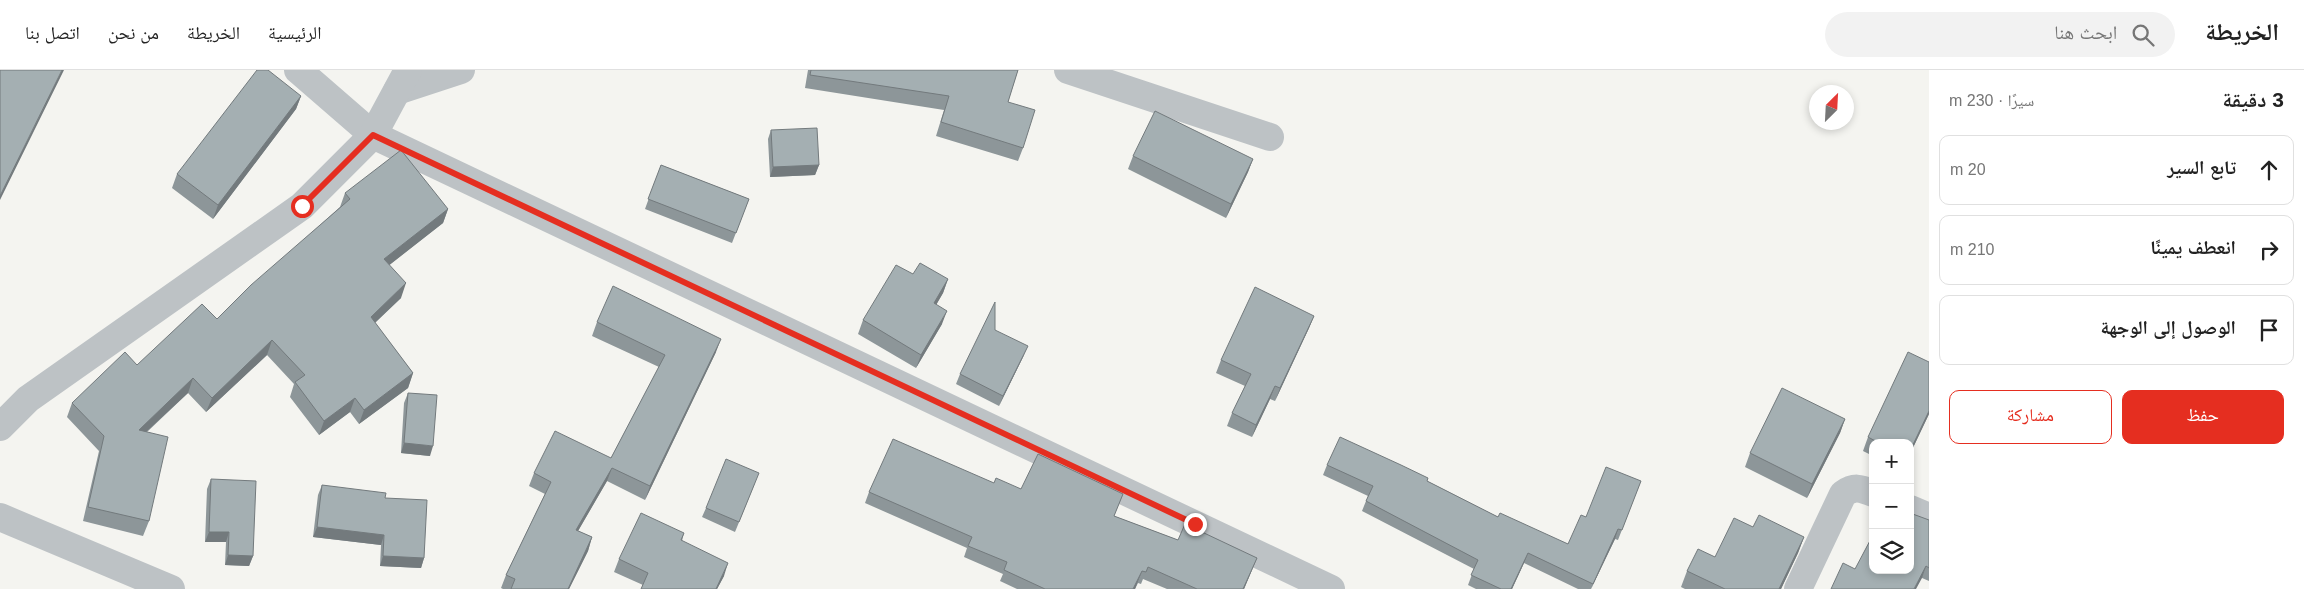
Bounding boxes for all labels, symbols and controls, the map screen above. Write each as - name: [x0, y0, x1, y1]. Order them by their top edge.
- search box: [1825, 12, 2175, 57]
- text: الخريطة: [2205, 18, 2279, 45]
- icon: search: [2129, 21, 2157, 49]
- text: ابحث هنا: [2054, 22, 2117, 43]
- text: اتصل بنا: [25, 23, 80, 43]
- text: من نحن: [108, 23, 159, 43]
- text: الخريطة: [187, 23, 240, 43]
- text: الرئيسية: [268, 23, 321, 43]
- north arrow: [1809, 85, 1854, 130]
- text: 3 دقيقة: [2222, 88, 2284, 111]
- text: سيرًا · 230 m: [1949, 92, 2034, 109]
- icon: ahead: [2255, 156, 2283, 184]
- text: تابع السير: [2167, 157, 2236, 178]
- text: 20 m: [1950, 161, 1986, 178]
- route start: [291, 195, 314, 218]
- icon: right: [2255, 236, 2283, 264]
- text: انعطف يمينًا: [2150, 237, 2236, 258]
- text: 210 m: [1950, 241, 1994, 258]
- icon: arrive: [2255, 316, 2283, 344]
- text: الوصول إلى الوجهة: [2100, 317, 2236, 338]
- button: مشاركة: [1949, 390, 2112, 444]
- button: حفظ: [2122, 390, 2284, 444]
- map controls: [1869, 439, 1914, 574]
- button: +: [1869, 439, 1914, 484]
- button: −: [1869, 484, 1914, 529]
- route end: [1184, 513, 1207, 536]
- button: layers: [1869, 529, 1914, 574]

